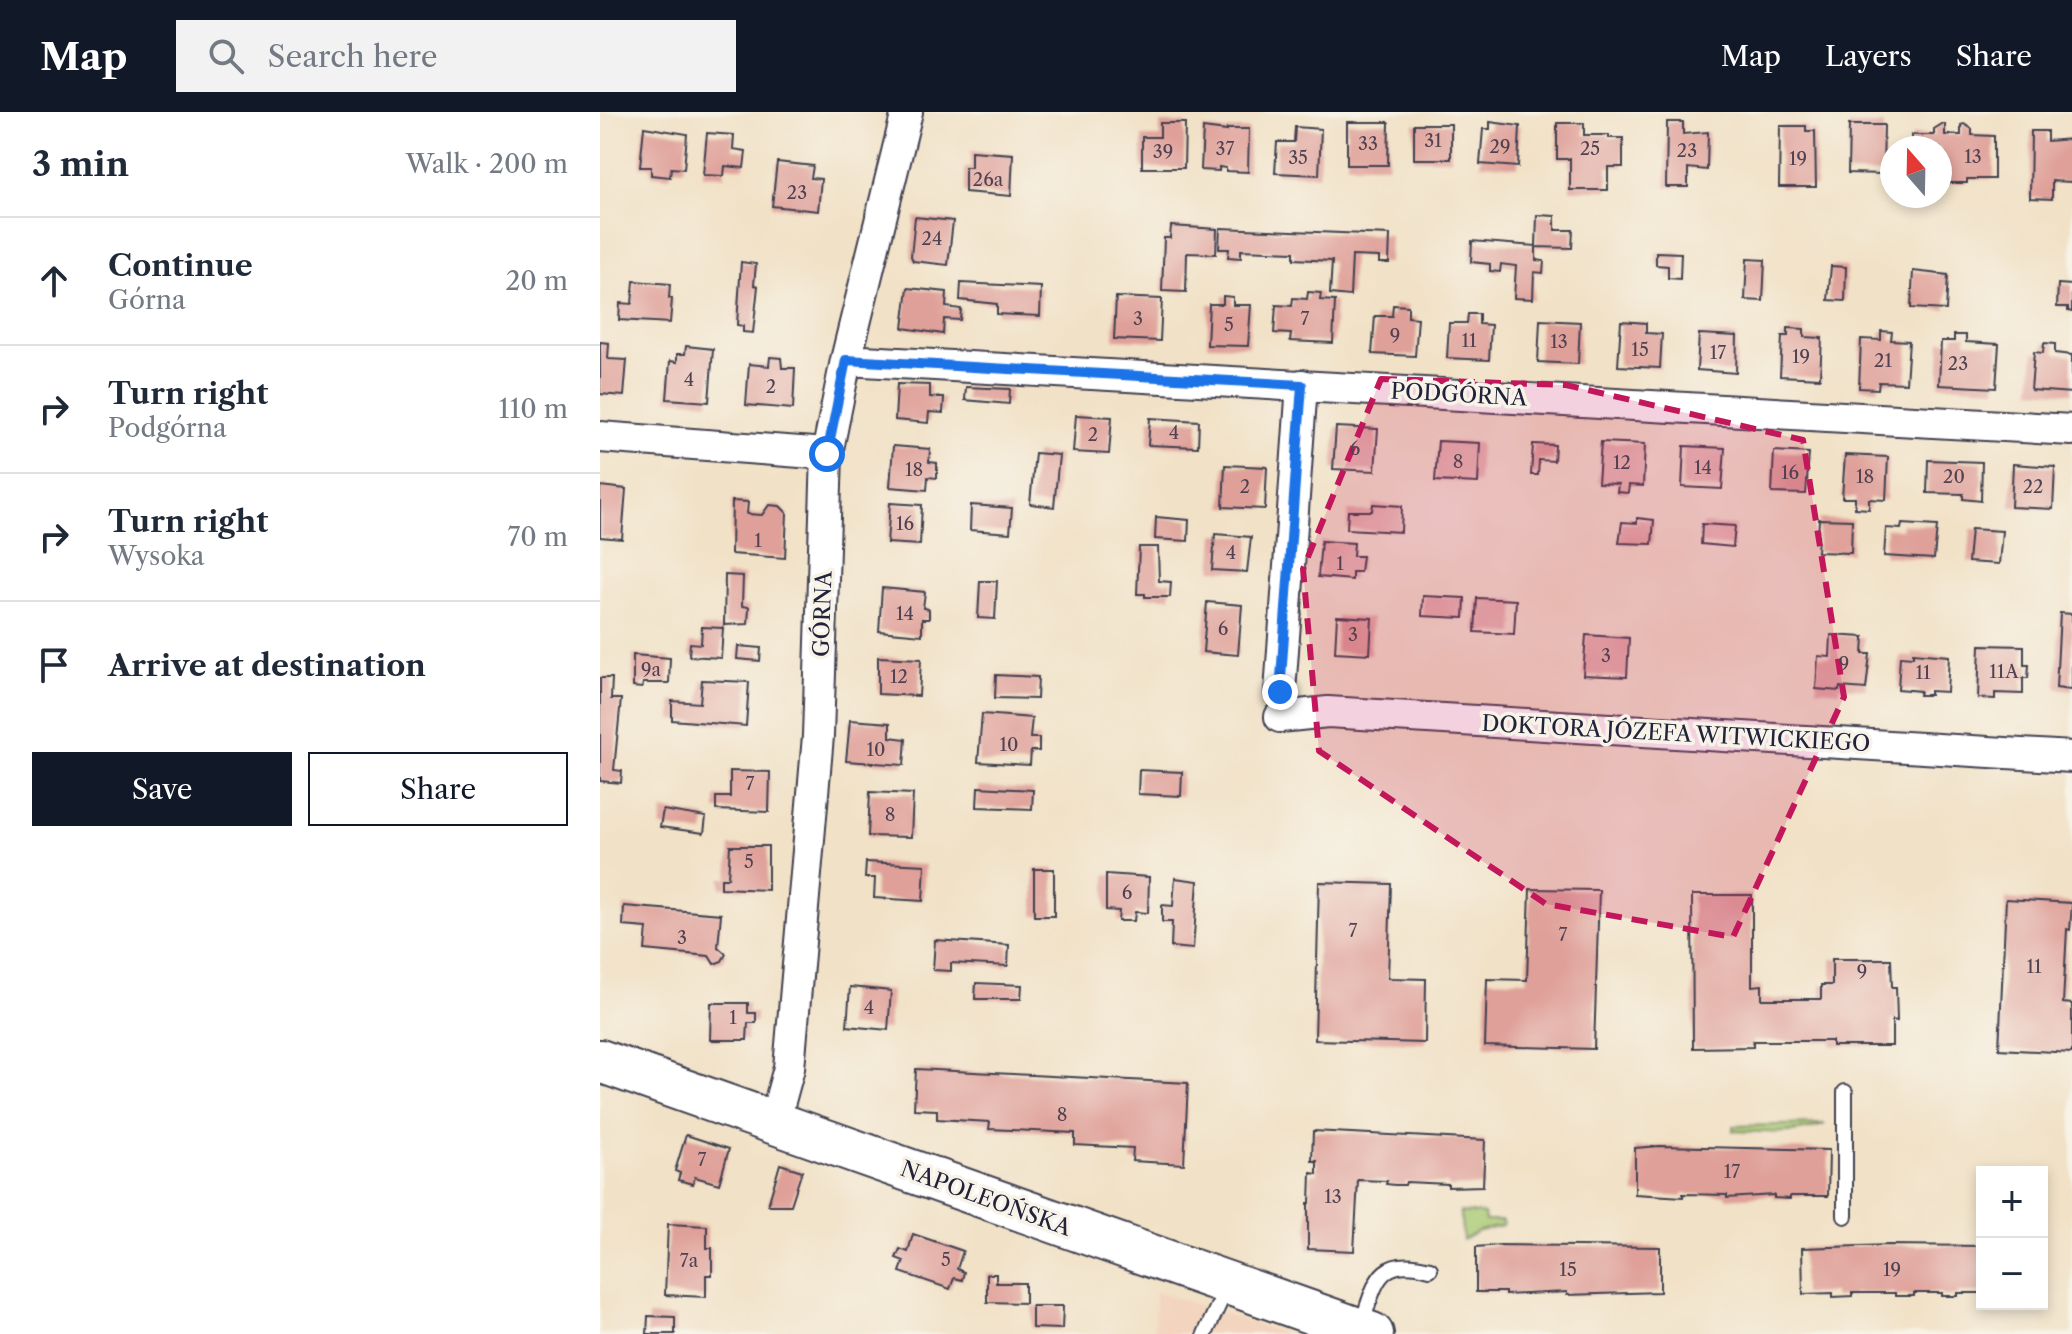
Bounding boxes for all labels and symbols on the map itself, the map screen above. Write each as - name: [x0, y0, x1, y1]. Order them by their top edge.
- house number: 31: [1424, 130, 1442, 152]
- house number: 33: [1358, 133, 1378, 155]
- house number: 29: [1490, 136, 1510, 158]
- north arrow: [1880, 136, 1952, 208]
- house number: 37: [1216, 138, 1235, 160]
- house number: 25: [1580, 138, 1600, 160]
- house number: 23: [1677, 140, 1697, 162]
- house number: 39: [1153, 141, 1173, 163]
- house number: 13: [1964, 146, 1982, 168]
- house number: 35: [1288, 147, 1308, 169]
- house number: 19: [1789, 148, 1807, 170]
- house number: 26a: [973, 169, 1004, 191]
- house number: 23: [787, 182, 807, 204]
- house number: 24: [922, 228, 942, 250]
- house number: 3: [1133, 308, 1143, 330]
- house number: 7: [1301, 308, 1310, 330]
- house number: 5: [1224, 314, 1234, 336]
- house number: 9: [1390, 325, 1400, 347]
- house number: 11: [1461, 330, 1477, 352]
- house number: 13: [1550, 331, 1568, 353]
- house number: 15: [1631, 339, 1649, 361]
- house number: 17: [1710, 342, 1726, 364]
- house number: 19: [1792, 346, 1810, 368]
- house number: 21: [1874, 350, 1892, 372]
- house number: 23: [1948, 353, 1968, 375]
- house number: 4: [684, 369, 694, 391]
- house number: 2: [766, 376, 776, 398]
- street label: PODGÓRNA: [1390, 376, 1529, 412]
- house number: 4: [1169, 422, 1179, 444]
- house number: 2: [1088, 424, 1098, 446]
- route start: [809, 436, 845, 472]
- house number: 6: [1350, 438, 1360, 460]
- house number: 8: [1453, 451, 1463, 473]
- house number: 12: [1613, 452, 1631, 474]
- house number: 14: [1694, 457, 1712, 479]
- house number: 18: [905, 459, 923, 481]
- house number: 16: [1781, 462, 1799, 484]
- house number: 18: [1856, 466, 1874, 488]
- house number: 20: [1943, 466, 1965, 488]
- house number: 2: [1240, 476, 1250, 498]
- house number: 22: [2023, 476, 2043, 498]
- house number: 16: [896, 513, 914, 535]
- house number: 1: [754, 530, 762, 552]
- house number: 4: [1226, 542, 1236, 564]
- house number: 1: [1336, 553, 1344, 575]
- street label: GÓRNA: [807, 570, 838, 658]
- house number: 14: [896, 603, 914, 625]
- house number: 6: [1218, 618, 1228, 640]
- house number: 3: [1348, 624, 1358, 646]
- house number: 3: [1601, 645, 1611, 667]
- house number: 9: [1839, 653, 1849, 675]
- house number: 9a: [641, 659, 662, 681]
- house number: 11A: [1989, 661, 2019, 683]
- house number: 11: [1915, 662, 1931, 684]
- house number: 12: [890, 666, 908, 688]
- route end: [1262, 674, 1298, 710]
- street label: DOKTORA JÓZEFA WITWICKIEGO: [1481, 709, 1871, 757]
- house number: 10: [1000, 734, 1018, 756]
- house number: 10: [867, 739, 885, 761]
- house number: 7: [746, 773, 755, 795]
- house number: 8: [885, 804, 895, 826]
- house number: 5: [744, 851, 754, 873]
- house number: 6: [1122, 882, 1132, 904]
- house number: 7: [1349, 920, 1358, 942]
- house number: 7: [1559, 924, 1568, 946]
- house number: 3: [677, 927, 687, 949]
- house number: 11: [2026, 956, 2042, 978]
- house number: 9: [1857, 961, 1867, 983]
- house number: 4: [864, 997, 874, 1019]
- house number: 1: [729, 1007, 737, 1029]
- house number: 8: [1057, 1104, 1067, 1126]
- house number: 7: [698, 1149, 707, 1171]
- street label: NAPOLEOŃSKA: [897, 1154, 1076, 1242]
- house number: 17: [1724, 1161, 1740, 1183]
- house number: 13: [1324, 1186, 1342, 1208]
- house number: 5: [941, 1249, 951, 1271]
- house number: 7a: [680, 1250, 699, 1272]
- house number: 15: [1559, 1259, 1577, 1281]
- house number: 19: [1883, 1259, 1901, 1281]

